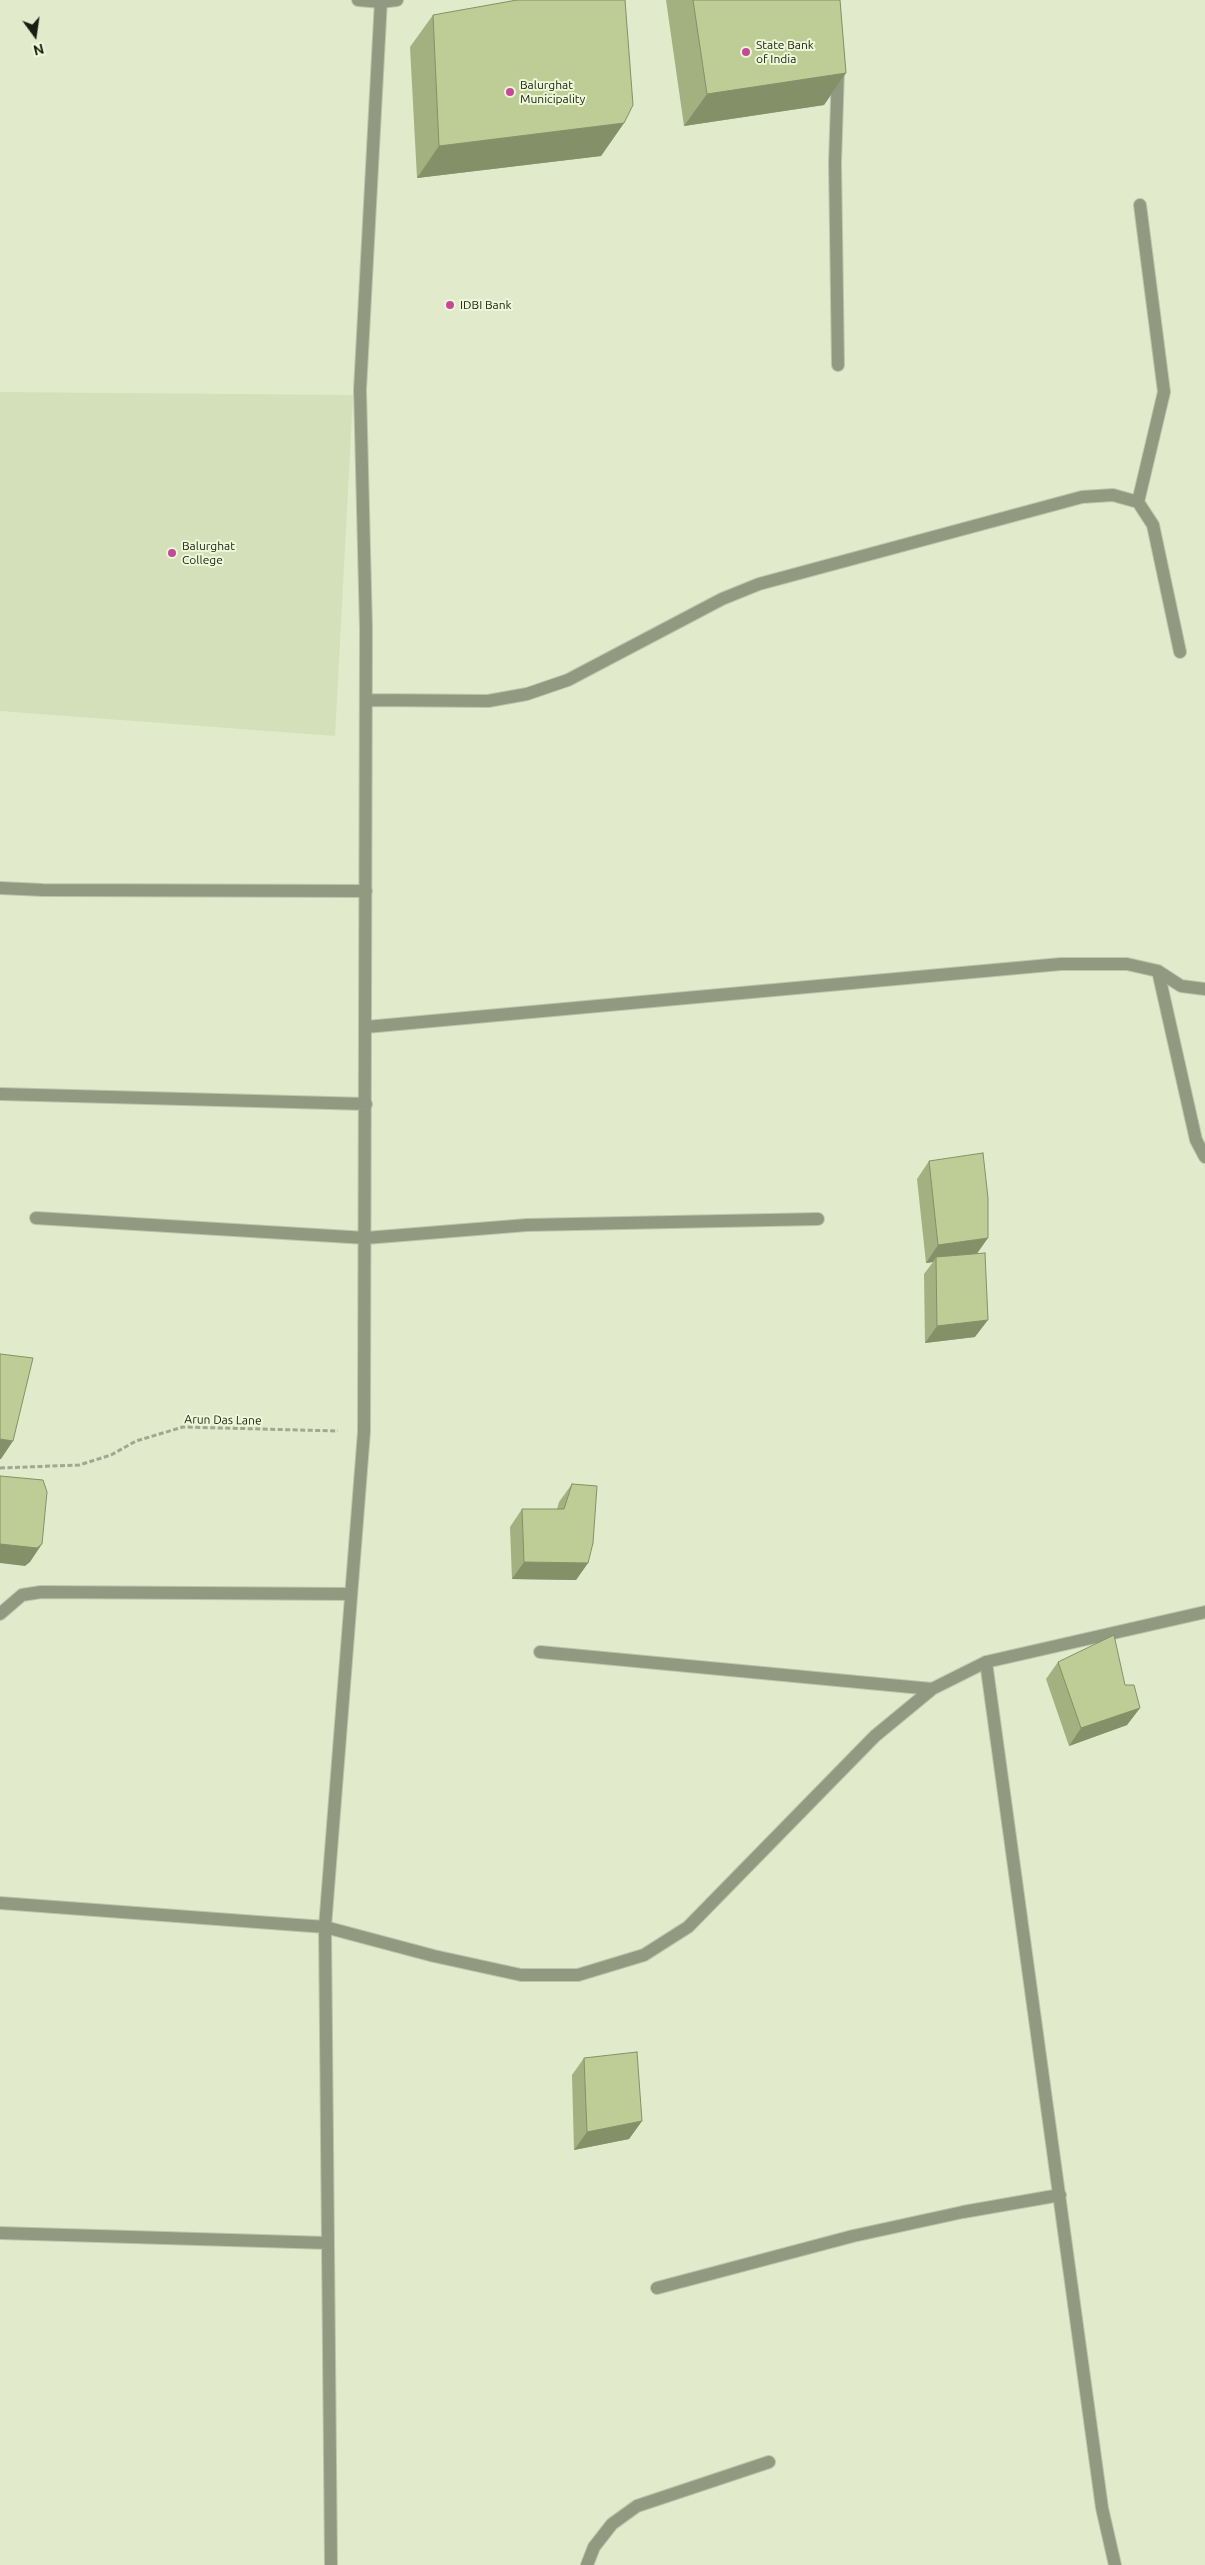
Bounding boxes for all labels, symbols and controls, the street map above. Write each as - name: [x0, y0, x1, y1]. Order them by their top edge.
- north arrow: [10, 10, 60, 60]
- place label: State Bank of India: [756, 38, 814, 66]
- text: N: [32, 41, 46, 59]
- marker: State Bank of India: [740, 46, 752, 58]
- place label: Balurghat Municipality: [520, 78, 585, 106]
- marker: Balurghat Municipality: [504, 86, 516, 98]
- place label: IDBI Bank: [460, 298, 512, 312]
- marker: IDBI Bank: [444, 299, 456, 311]
- place label: Balurghat College: [182, 539, 235, 567]
- marker: Balurghat College: [166, 547, 178, 559]
- street label: Arun Das Lane: [184, 1412, 262, 1428]

